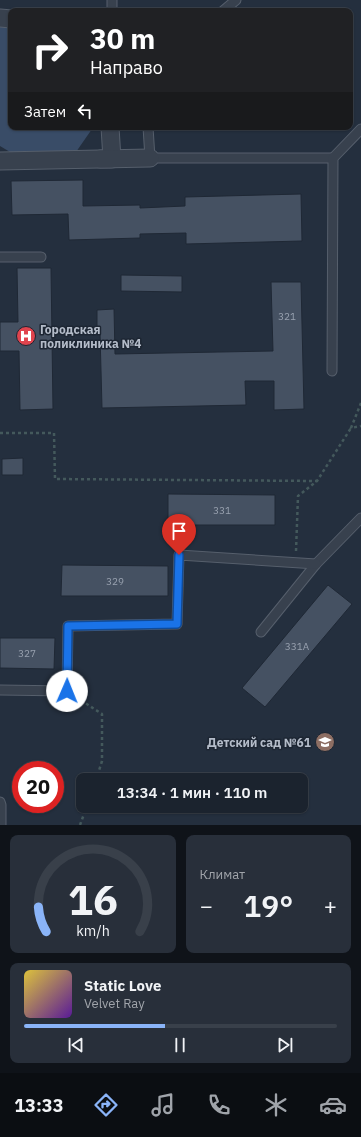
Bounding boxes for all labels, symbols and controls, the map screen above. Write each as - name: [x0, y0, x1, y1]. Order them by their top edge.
- text: 30 m: [90, 20, 155, 57]
- icon: right: [24, 24, 76, 76]
- text: Направо: [90, 56, 163, 79]
- icon: left: [74, 100, 96, 122]
- text: Затем: [24, 102, 66, 121]
- house number: 321: [278, 310, 296, 323]
- place label: Городская поликлиника №4: [40, 322, 142, 351]
- hospital icon: Городская поликлиника №4: [15, 325, 37, 347]
- house number: 331: [213, 504, 231, 517]
- pin: [162, 514, 196, 555]
- icon: arrive: [168, 520, 190, 542]
- house number: 329: [106, 575, 124, 588]
- house number: 331А: [285, 640, 310, 653]
- house number: 327: [18, 647, 36, 660]
- position arrow: [46, 670, 88, 712]
- school or university icon: Детский сад №61: [314, 731, 336, 753]
- place label: Детский сад №61: [207, 735, 311, 750]
- speed limit sign: 20: [12, 761, 64, 813]
- text: 13:34 · 1 мин · 110 m: [117, 783, 267, 802]
- text: Климат: [200, 866, 245, 883]
- text: 16: [68, 872, 118, 926]
- text: 19°: [243, 886, 293, 925]
- text: −: [200, 891, 213, 920]
- text: +: [324, 891, 337, 920]
- text: km/h: [76, 921, 110, 940]
- text: Static Love: [84, 976, 161, 995]
- text: Velvet Ray: [84, 995, 145, 1012]
- icon: previous: [65, 1034, 87, 1056]
- icon: pause: [169, 1034, 191, 1056]
- icon: next: [274, 1034, 296, 1056]
- icon: directions: [92, 1091, 120, 1119]
- icon: music: [149, 1091, 177, 1119]
- icon: phone: [205, 1091, 233, 1119]
- icon: climate: [262, 1091, 290, 1119]
- icon: car: [319, 1091, 347, 1119]
- text: 13:33: [14, 1094, 63, 1117]

